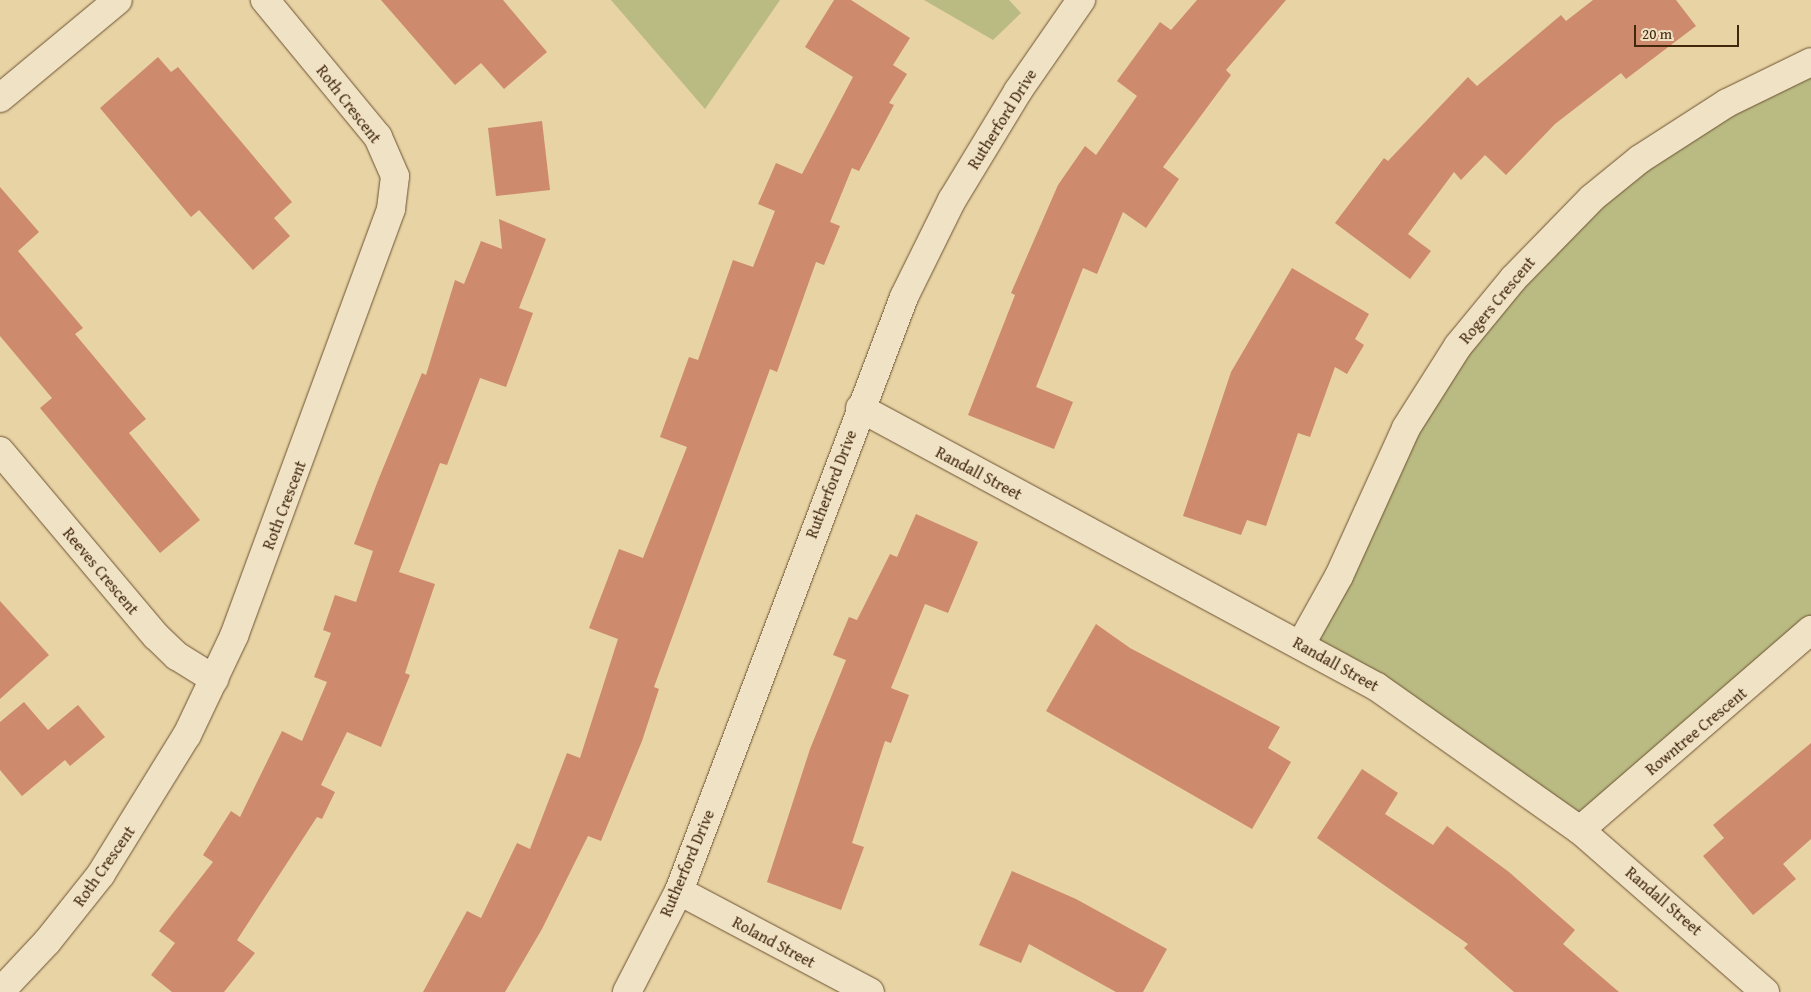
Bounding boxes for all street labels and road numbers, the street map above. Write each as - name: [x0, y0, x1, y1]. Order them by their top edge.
- street label: Roth Crescent: [313, 61, 385, 147]
- street label: Rutherford Drive: [964, 65, 1040, 173]
- street label: Rogers Crescent: [1455, 253, 1539, 347]
- street label: Rutherford Drive: [802, 427, 860, 541]
- street label: Randall Street: [933, 442, 1025, 504]
- street label: Roth Crescent: [258, 458, 310, 552]
- street label: Reeves Crescent: [59, 524, 143, 618]
- street label: Randall Street: [1290, 633, 1382, 695]
- street label: Rowntree Crescent: [1642, 683, 1750, 779]
- street label: Rutherford Drive: [656, 807, 718, 919]
- street label: Roth Crescent: [69, 822, 139, 910]
- street label: Randall Street: [1622, 863, 1706, 939]
- street label: Roland Street: [729, 912, 819, 972]

